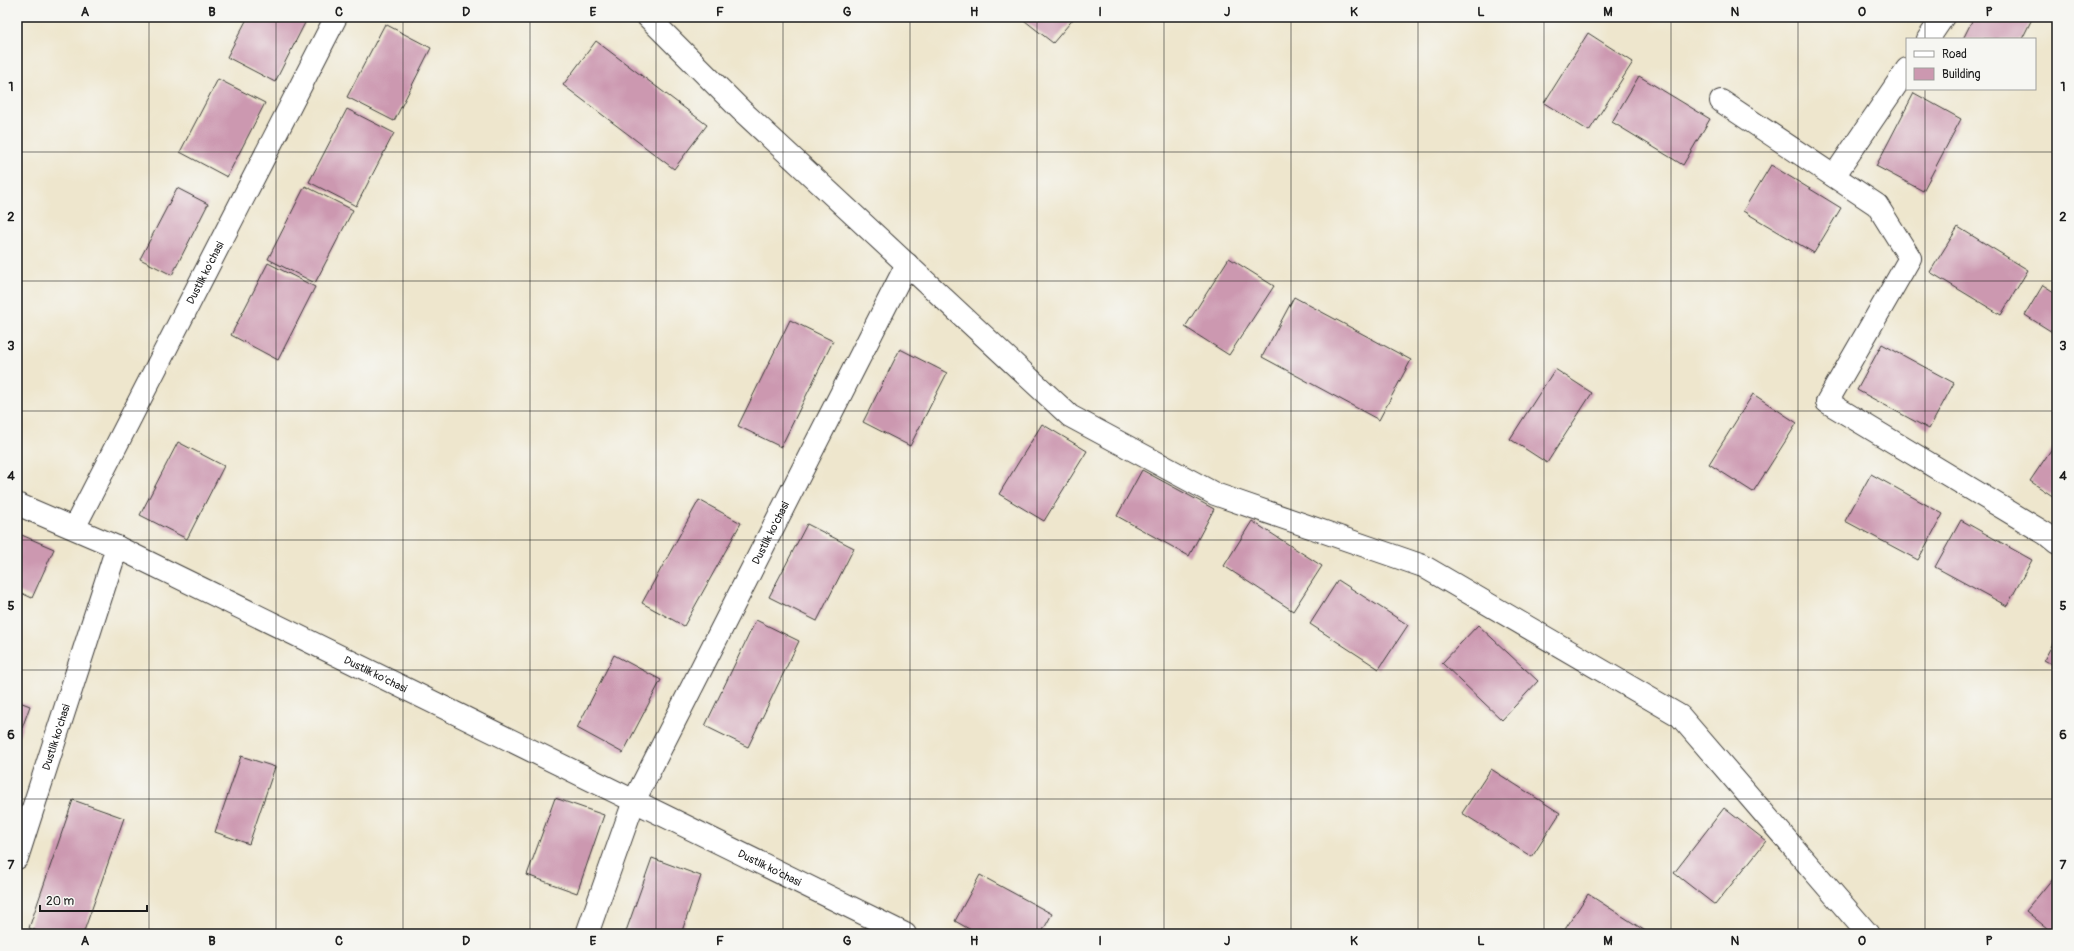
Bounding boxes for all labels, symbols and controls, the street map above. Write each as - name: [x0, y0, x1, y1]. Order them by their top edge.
- text: A: [81, 4, 90, 20]
- text: B: [208, 4, 216, 20]
- text: C: [335, 4, 343, 20]
- text: D: [462, 4, 470, 20]
- text: E: [590, 4, 597, 20]
- text: F: [716, 4, 724, 20]
- text: G: [843, 4, 852, 20]
- text: H: [970, 4, 978, 20]
- text: I: [1098, 4, 1102, 20]
- text: J: [1224, 4, 1230, 20]
- text: K: [1350, 4, 1358, 20]
- text: L: [1477, 4, 1485, 20]
- text: M: [1603, 4, 1613, 20]
- text: N: [1731, 4, 1740, 20]
- text: O: [1858, 4, 1867, 20]
- text: P: [1985, 4, 1993, 20]
- legend: [1906, 38, 2036, 90]
- text: Road: [1942, 47, 1967, 62]
- text: Building: [1942, 67, 1981, 82]
- text: 1: [8, 79, 14, 95]
- text: 1: [2060, 79, 2066, 95]
- text: 2: [7, 209, 15, 225]
- text: 2: [2059, 209, 2067, 225]
- street label: Dustlik ko'chasi: [183, 239, 226, 306]
- text: 3: [7, 338, 15, 354]
- text: 3: [2059, 338, 2067, 354]
- text: 4: [7, 468, 15, 484]
- text: 4: [2059, 468, 2067, 484]
- street label: Dustlik ko'chasi: [749, 499, 792, 566]
- text: 5: [7, 598, 15, 614]
- text: 5: [2059, 598, 2067, 614]
- street label: Dustlik ko'chasi: [342, 653, 409, 695]
- street label: Dustlik ko'chasi: [39, 702, 73, 772]
- text: 6: [7, 727, 15, 743]
- text: 6: [2059, 727, 2067, 743]
- street label: Dustlik ko'chasi: [736, 847, 803, 889]
- text: 7: [8, 857, 15, 873]
- text: 7: [2060, 857, 2067, 873]
- scale bar: [40, 887, 147, 913]
- text: 20 m: [46, 894, 75, 909]
- text: A: [81, 933, 90, 949]
- text: B: [208, 933, 216, 949]
- text: C: [335, 933, 343, 949]
- text: D: [462, 933, 470, 949]
- text: E: [590, 933, 597, 949]
- text: F: [716, 933, 724, 949]
- text: G: [843, 933, 852, 949]
- text: H: [970, 933, 978, 949]
- text: I: [1098, 933, 1102, 949]
- text: J: [1224, 933, 1230, 949]
- text: K: [1350, 933, 1358, 949]
- text: L: [1477, 933, 1485, 949]
- text: M: [1603, 933, 1613, 949]
- text: N: [1731, 933, 1740, 949]
- text: O: [1858, 933, 1867, 949]
- text: P: [1985, 933, 1993, 949]

